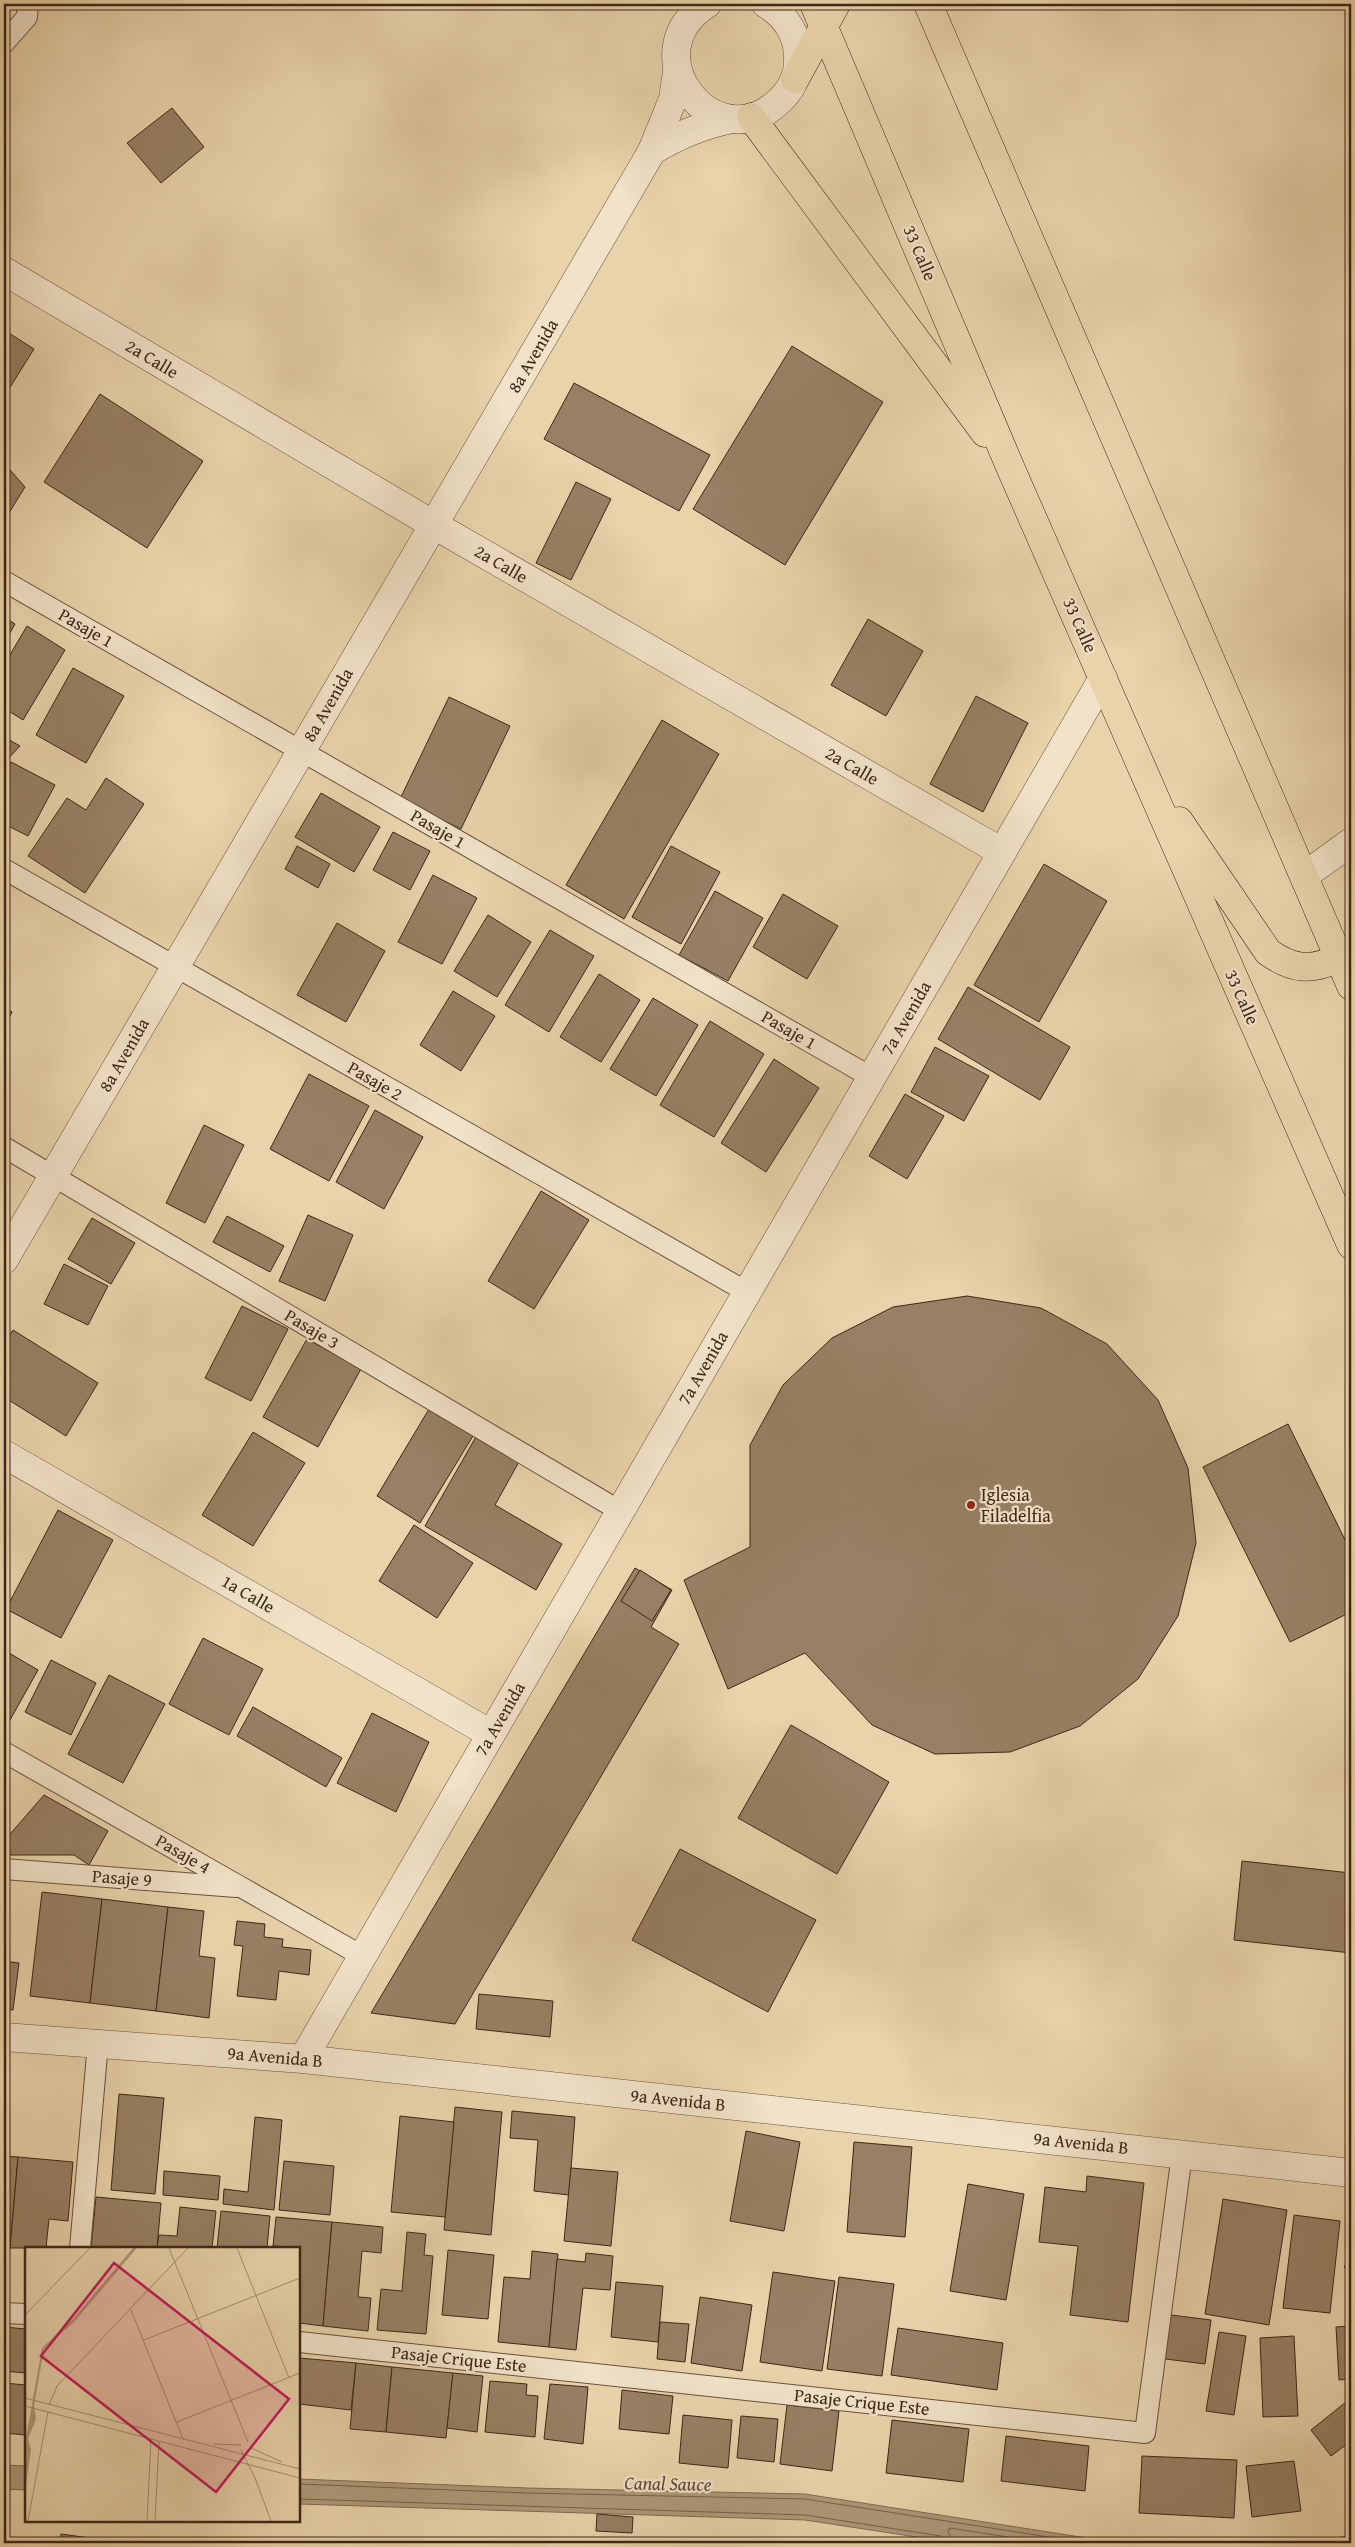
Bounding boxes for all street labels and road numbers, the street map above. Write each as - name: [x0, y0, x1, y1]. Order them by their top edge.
- street label: 33 Calle: [897, 221, 944, 285]
- street label: 8a Avenida: [501, 313, 565, 398]
- street label: 2a Calle: [120, 332, 184, 385]
- street label: 2a Calle: [469, 537, 533, 590]
- street label: 33 Calle: [1056, 593, 1105, 657]
- street label: Pasaje 1: [54, 601, 119, 654]
- street label: 8a Avenida: [296, 662, 360, 747]
- street label: 2a Calle: [820, 739, 884, 792]
- street label: Pasaje 1: [406, 802, 471, 855]
- street label: 33 Calle: [1218, 965, 1267, 1029]
- street label: 7a Avenida: [874, 975, 938, 1060]
- street label: Pasaje 1: [757, 1003, 822, 1056]
- street label: 8a Avenida: [92, 1012, 156, 1097]
- street label: Pasaje 2: [343, 1054, 408, 1107]
- street label: Pasaje 3: [280, 1302, 345, 1356]
- street label: 7a Avenida: [671, 1325, 735, 1410]
- street label: 1a Calle: [216, 1567, 280, 1620]
- street label: 7a Avenida: [468, 1676, 532, 1761]
- street label: Pasaje 4: [151, 1827, 216, 1880]
- street label: Pasaje 9: [91, 1862, 153, 1893]
- street label: 9a Avenida B: [226, 2039, 324, 2074]
- street label: 9a Avenida B: [629, 2081, 727, 2118]
- street label: 9a Avenida B: [1032, 2124, 1130, 2161]
- street label: Pasaje Crique Este: [390, 2338, 528, 2379]
- street label: Pasaje Crique Este: [793, 2381, 931, 2422]

